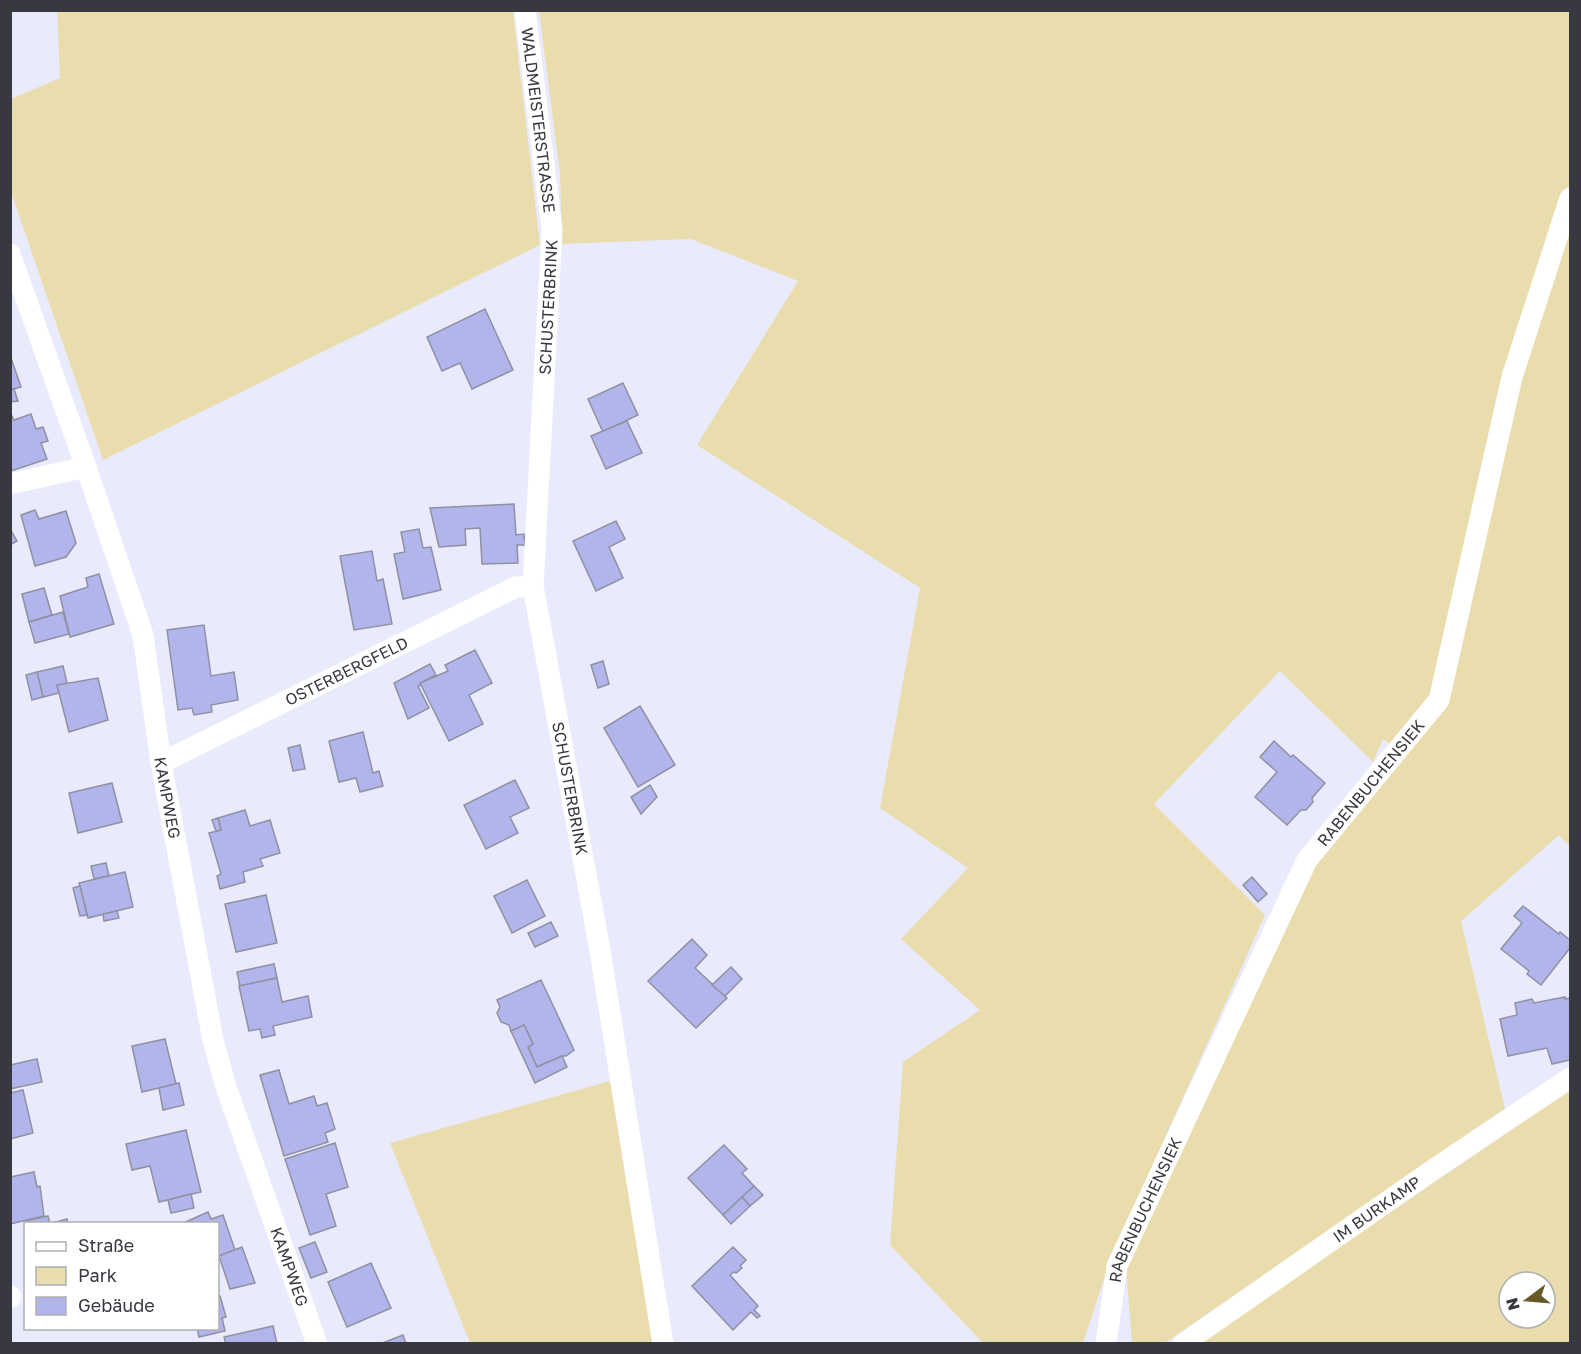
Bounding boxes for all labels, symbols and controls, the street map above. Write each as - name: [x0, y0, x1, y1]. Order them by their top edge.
- street label: WALDMEISTERSTRASSE: [517, 26, 560, 214]
- street label: SCHUSTERBRINK: [534, 239, 562, 375]
- street label: OSTERBERGFELD: [282, 632, 411, 710]
- street label: RABENBUCHENSIEK: [1313, 716, 1429, 850]
- street label: SCHUSTERBRINK: [548, 720, 592, 857]
- street label: KAMPWEG: [150, 755, 185, 840]
- street label: RABENBUCHENSIEK: [1105, 1134, 1186, 1284]
- street label: IM BURKAMP: [1329, 1172, 1424, 1247]
- legend: [24, 1222, 219, 1330]
- street label: KAMPWEG: [266, 1224, 313, 1309]
- text: Straße: [78, 1234, 134, 1256]
- text: Park: [78, 1264, 117, 1286]
- north arrow: [1497, 1270, 1557, 1330]
- text: Gebäude: [78, 1294, 155, 1316]
- text: N: [1501, 1296, 1524, 1313]

